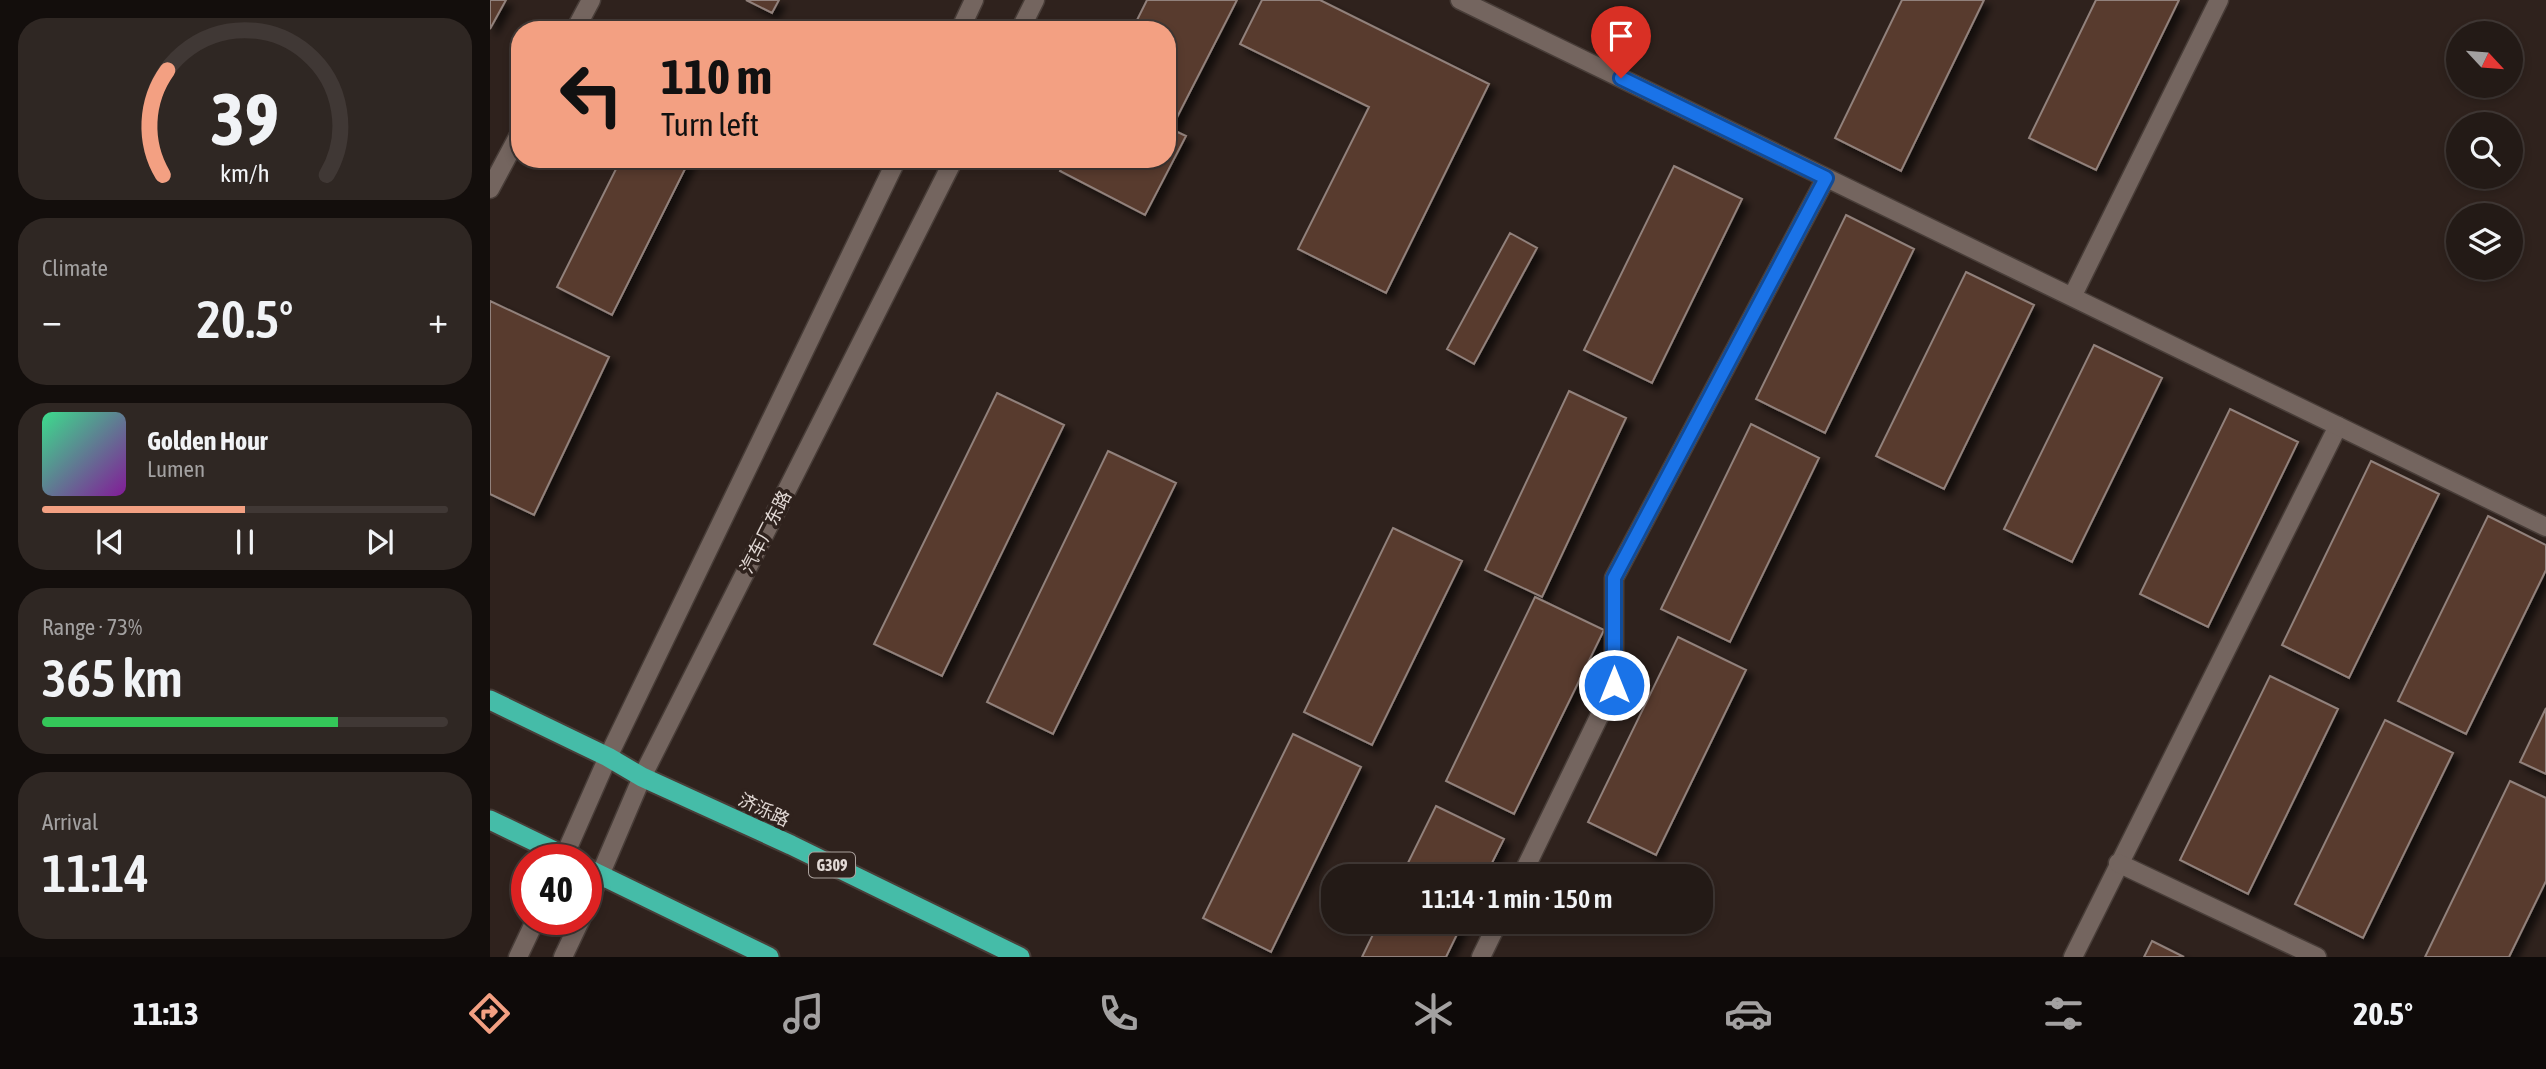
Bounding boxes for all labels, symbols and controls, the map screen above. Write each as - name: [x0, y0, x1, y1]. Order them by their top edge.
- pin: [1591, 6, 1651, 78]
- icon: arrive: [1602, 17, 1640, 55]
- north arrow: [2446, 21, 2524, 98]
- map controls: [2446, 21, 2523, 280]
- text: 110 m: [661, 48, 772, 104]
- icon: left: [546, 49, 637, 140]
- text: 39: [211, 77, 279, 160]
- text: Turn left: [661, 106, 759, 143]
- button: search: [2446, 112, 2523, 189]
- text: km/h: [220, 159, 270, 187]
- button: layers: [2446, 203, 2523, 280]
- text: Climate: [42, 255, 108, 281]
- text: 20.5°: [197, 289, 293, 349]
- text: −: [42, 298, 62, 341]
- text: +: [428, 298, 448, 341]
- text: Golden Hour: [147, 426, 267, 456]
- text: Lumen: [147, 456, 205, 482]
- street label: 汽车厂东路: [736, 487, 795, 577]
- icon: previous: [91, 523, 129, 561]
- icon: pause: [226, 523, 264, 561]
- icon: next: [361, 523, 399, 561]
- text: Range · 73%: [42, 614, 142, 640]
- text: 365 km: [42, 648, 183, 708]
- position arrow: [1577, 648, 1651, 722]
- street label: 济泺路: [735, 789, 793, 830]
- text: Arrival: [42, 809, 98, 835]
- text: 11:14: [42, 843, 149, 903]
- speed limit sign: 40: [511, 844, 602, 935]
- road number: G309: [809, 852, 855, 878]
- text: 11:14 · 1 min · 150 m: [1422, 884, 1612, 914]
- icon: directions: [465, 989, 514, 1038]
- icon: music: [779, 989, 828, 1038]
- icon: phone: [1094, 989, 1143, 1038]
- icon: climate: [1409, 989, 1458, 1038]
- icon: car: [1724, 989, 1773, 1038]
- icon: filters: [2039, 989, 2088, 1038]
- text: 11:13: [133, 995, 199, 1032]
- text: 20.5°: [2353, 995, 2413, 1032]

